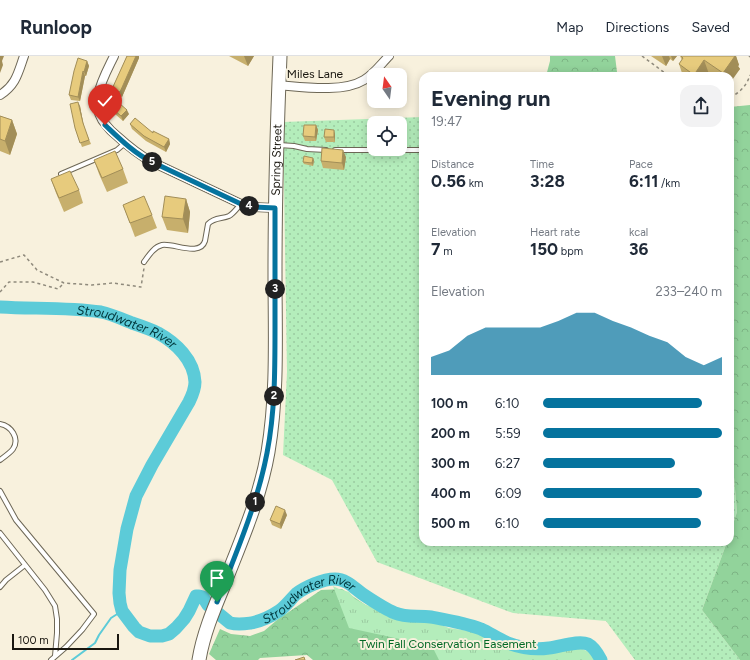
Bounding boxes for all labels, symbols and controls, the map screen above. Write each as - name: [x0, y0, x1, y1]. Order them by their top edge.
- text: Runloop: [20, 16, 92, 39]
- text: Map: [556, 19, 584, 36]
- text: Directions: [606, 19, 669, 36]
- text: Saved: [691, 19, 730, 36]
- street label: Miles Lane: [287, 67, 344, 81]
- north arrow: [367, 68, 407, 108]
- map controls: [367, 68, 407, 156]
- pin: [88, 84, 122, 125]
- text: Evening run: [431, 85, 551, 112]
- button: share: [680, 85, 722, 127]
- icon: check: [94, 90, 116, 112]
- text: 19:47: [431, 114, 462, 129]
- button: locate: [367, 116, 407, 156]
- street label: Spring Street: [269, 123, 285, 196]
- pin: 5: [142, 152, 162, 172]
- text: 5: [149, 155, 155, 168]
- text: Distance: [431, 158, 474, 171]
- text: Time: [530, 158, 554, 171]
- text: Pace: [629, 158, 653, 171]
- text: 0.56: [431, 171, 466, 191]
- text: 3:28: [530, 171, 565, 191]
- text: 6:11: [629, 171, 658, 191]
- text: km: [466, 177, 483, 190]
- text: /km: [658, 177, 680, 190]
- pin: 4: [239, 196, 259, 216]
- text: 4: [246, 199, 252, 212]
- text: Elevation: [431, 226, 476, 239]
- text: Heart rate: [530, 226, 580, 239]
- text: kcal: [629, 226, 648, 239]
- text: 7: [431, 239, 440, 259]
- text: 150: [530, 239, 558, 259]
- text: 36: [629, 239, 648, 259]
- text: m: [440, 245, 453, 258]
- text: bpm: [558, 245, 583, 258]
- pin: 3: [265, 279, 285, 299]
- text: 3: [272, 282, 278, 295]
- text: Elevation: [431, 284, 484, 299]
- text: 233–240 m: [655, 284, 722, 299]
- water label: Stroudwater River: [76, 302, 181, 351]
- pin: 2: [264, 386, 284, 406]
- text: 2: [271, 389, 277, 402]
- text: 100 m: [431, 396, 468, 411]
- text: 6:10: [495, 396, 519, 411]
- text: 200 m: [431, 426, 470, 441]
- text: 5:59: [495, 426, 521, 441]
- text: 300 m: [431, 456, 470, 471]
- text: 6:27: [495, 456, 520, 471]
- text: 400 m: [431, 486, 471, 501]
- text: 6:09: [495, 486, 521, 501]
- pin: 1: [245, 492, 265, 512]
- text: 1: [253, 495, 257, 508]
- text: 500 m: [431, 516, 470, 531]
- text: 6:10: [495, 516, 519, 531]
- pin: [200, 561, 234, 602]
- icon: arrive: [206, 567, 228, 589]
- water label: Stroudwater River: [260, 571, 360, 627]
- scale bar: [12, 632, 119, 651]
- text: 100 m: [18, 634, 49, 647]
- park label: Twin Fall Conservation Easement: [359, 637, 537, 651]

